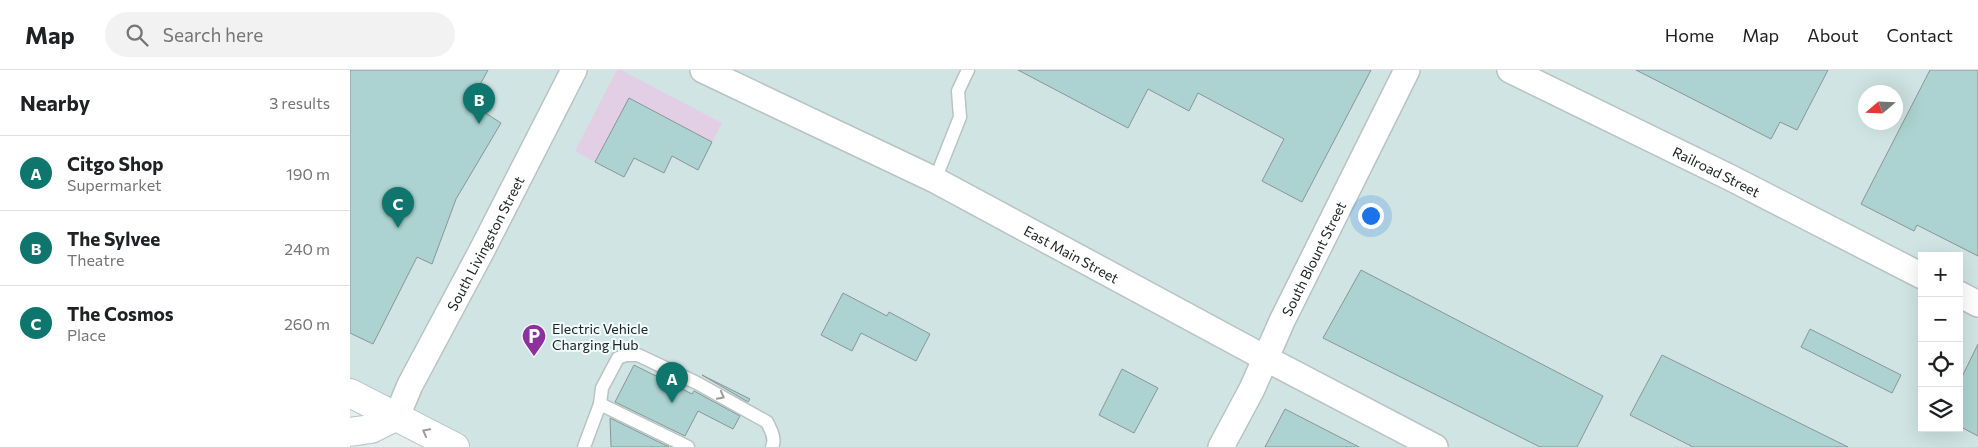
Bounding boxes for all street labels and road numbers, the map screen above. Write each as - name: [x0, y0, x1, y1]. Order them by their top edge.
- street label: Railroad Street: [1670, 142, 1763, 200]
- street label: South Livingston Street: [443, 173, 527, 314]
- street label: South Blount Street: [1278, 198, 1349, 319]
- street label: East Main Street: [1021, 221, 1122, 286]

